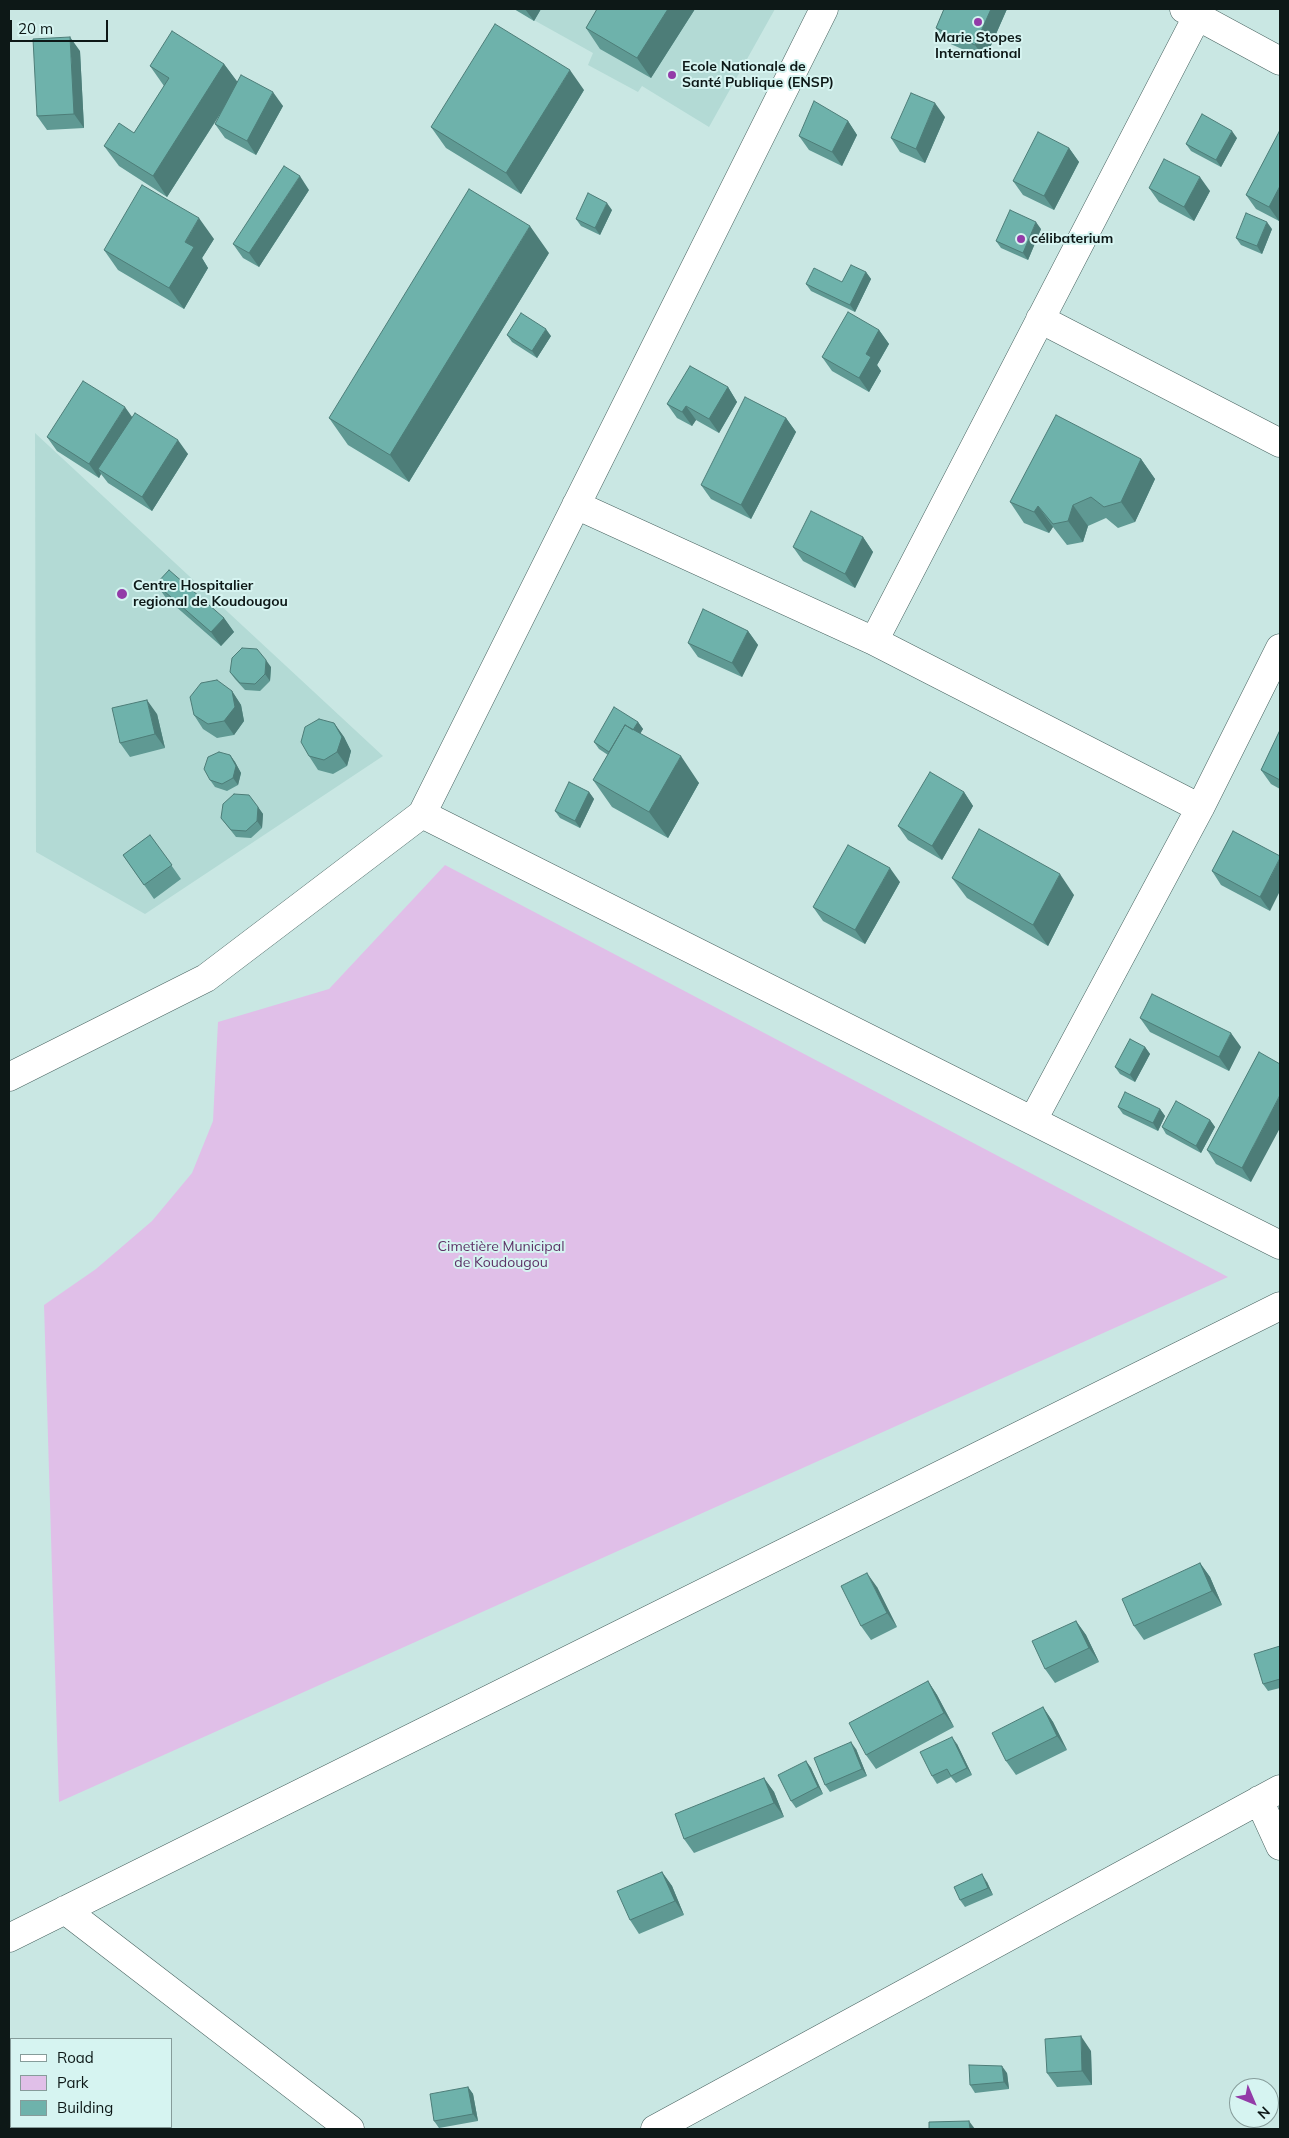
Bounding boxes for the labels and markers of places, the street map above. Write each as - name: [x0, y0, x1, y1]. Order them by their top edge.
- marker: Marie Stopes International: [972, 16, 984, 28]
- place label: Marie Stopes International: [934, 30, 1022, 62]
- place label: Ecole Nationale de Santé Publique (ENSP): [682, 59, 834, 92]
- marker: Ecole Nationale de Santé Publique (ENSP): [666, 69, 678, 81]
- place label: célibaterium: [1031, 231, 1113, 247]
- marker: célibaterium: [1015, 233, 1027, 245]
- place label: Centre Hospitalier regional de Koudougou: [133, 578, 288, 610]
- marker: Centre Hospitalier regional de Koudougou: [115, 587, 129, 601]

